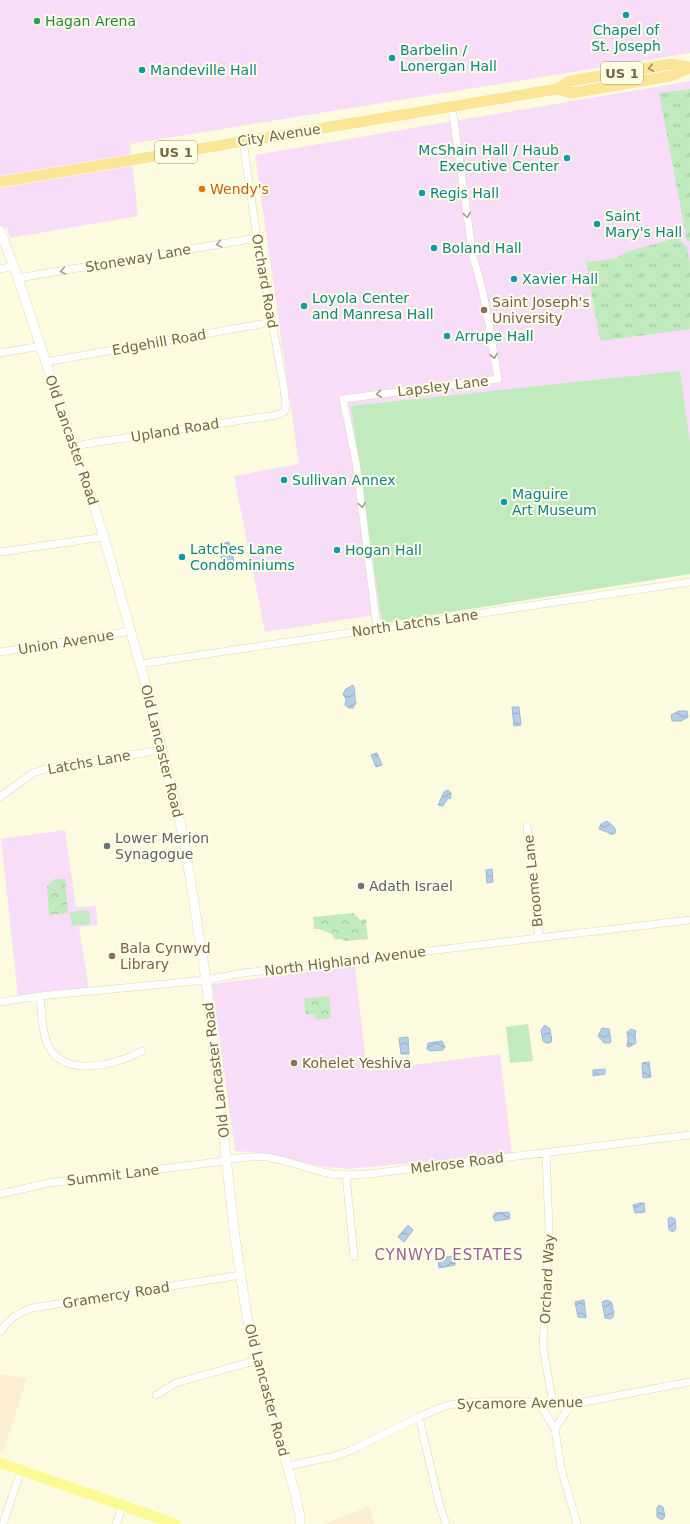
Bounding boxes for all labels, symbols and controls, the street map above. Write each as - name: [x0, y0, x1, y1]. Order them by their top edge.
- marker: Chapel of St. Joseph: [621, 10, 631, 20]
- place label: Hagan Arena: [45, 13, 136, 29]
- marker: Hagan Arena: [32, 16, 42, 26]
- place label: Chapel of St. Joseph: [591, 22, 661, 54]
- place label: Barbelin / Lonergan Hall: [400, 42, 497, 74]
- marker: Barbelin / Lonergan Hall: [387, 53, 397, 63]
- place label: Mandeville Hall: [150, 62, 257, 78]
- road number: US 1: [601, 62, 643, 84]
- one-way arrow: [648, 63, 655, 72]
- marker: Mandeville Hall: [137, 65, 147, 75]
- street label: City Avenue: [236, 121, 322, 149]
- road number: US 1: [155, 141, 197, 163]
- place label: McShain Hall / Haub Executive Center: [418, 142, 559, 174]
- marker: McShain Hall / Haub Executive Center: [562, 153, 572, 163]
- place label: Wendy's: [210, 181, 269, 197]
- marker: Wendy's: [197, 184, 207, 194]
- place label: Regis Hall: [430, 185, 499, 201]
- marker: Regis Hall: [417, 188, 427, 198]
- place label: Saint Mary's Hall: [605, 208, 682, 240]
- one-way arrow: [462, 212, 471, 218]
- marker: Saint Mary's Hall: [592, 219, 602, 229]
- street label: Orchard Road: [249, 233, 281, 329]
- one-way arrow: [216, 240, 222, 248]
- place label: Boland Hall: [442, 240, 522, 256]
- street label: Stoneway Lane: [84, 241, 192, 275]
- marker: Boland Hall: [429, 243, 439, 253]
- one-way arrow: [60, 266, 66, 275]
- place label: Xavier Hall: [522, 271, 598, 287]
- marker: Xavier Hall: [509, 274, 519, 284]
- place label: Loyola Center and Manresa Hall: [312, 290, 434, 322]
- place label: Saint Joseph's University: [492, 294, 590, 326]
- marker: Loyola Center and Manresa Hall: [299, 301, 309, 311]
- marker: Saint Joseph's University: [479, 305, 489, 315]
- street label: Edgehill Road: [111, 326, 207, 358]
- place label: Arrupe Hall: [455, 328, 534, 344]
- marker: Arrupe Hall: [442, 331, 452, 341]
- one-way arrow: [489, 353, 498, 359]
- street label: Lapsley Lane: [397, 372, 489, 400]
- street label: Old Lancaster Road: [42, 373, 102, 507]
- one-way arrow: [376, 390, 382, 399]
- street label: Upland Road: [130, 415, 220, 445]
- place label: Sullivan Annex: [292, 472, 396, 488]
- marker: Sullivan Annex: [279, 475, 289, 485]
- place label: Maguire Art Museum: [512, 486, 597, 518]
- marker: Maguire Art Museum: [499, 497, 509, 507]
- one-way arrow: [357, 502, 366, 508]
- place label: Latches Lane Condominiums: [190, 541, 295, 573]
- place label: Hogan Hall: [345, 542, 422, 558]
- marker: Hogan Hall: [332, 545, 342, 555]
- marker: Latches Lane Condominiums: [177, 552, 187, 562]
- street label: North Latchs Lane: [351, 606, 479, 640]
- street label: Union Avenue: [17, 627, 115, 657]
- street label: Old Lancaster Road: [138, 683, 186, 819]
- street label: Latchs Lane: [46, 747, 132, 777]
- place label: Lower Merion Synagogue: [115, 830, 209, 862]
- street label: Broome Lane: [520, 834, 546, 928]
- marker: Lower Merion Synagogue: [102, 841, 112, 851]
- place label: Adath Israel: [369, 878, 453, 894]
- marker: Adath Israel: [356, 881, 366, 891]
- place label: Bala Cynwyd Library: [120, 940, 211, 972]
- street label: North Highland Avenue: [263, 943, 427, 979]
- marker: Bala Cynwyd Library: [107, 951, 117, 961]
- street label: Old Lancaster Road: [200, 1001, 232, 1139]
- place label: Kohelet Yeshiva: [302, 1055, 411, 1071]
- marker: Kohelet Yeshiva: [289, 1058, 299, 1068]
- street label: Melrose Road: [409, 1149, 505, 1177]
- street label: Summit Lane: [66, 1161, 160, 1189]
- street label: Orchard Way: [537, 1234, 557, 1324]
- district label: CYNWYD ESTATES: [374, 1246, 524, 1264]
- street label: Gramercy Road: [61, 1279, 171, 1311]
- street label: Old Lancaster Road: [242, 1322, 292, 1458]
- street label: Sycamore Avenue: [457, 1394, 583, 1412]

